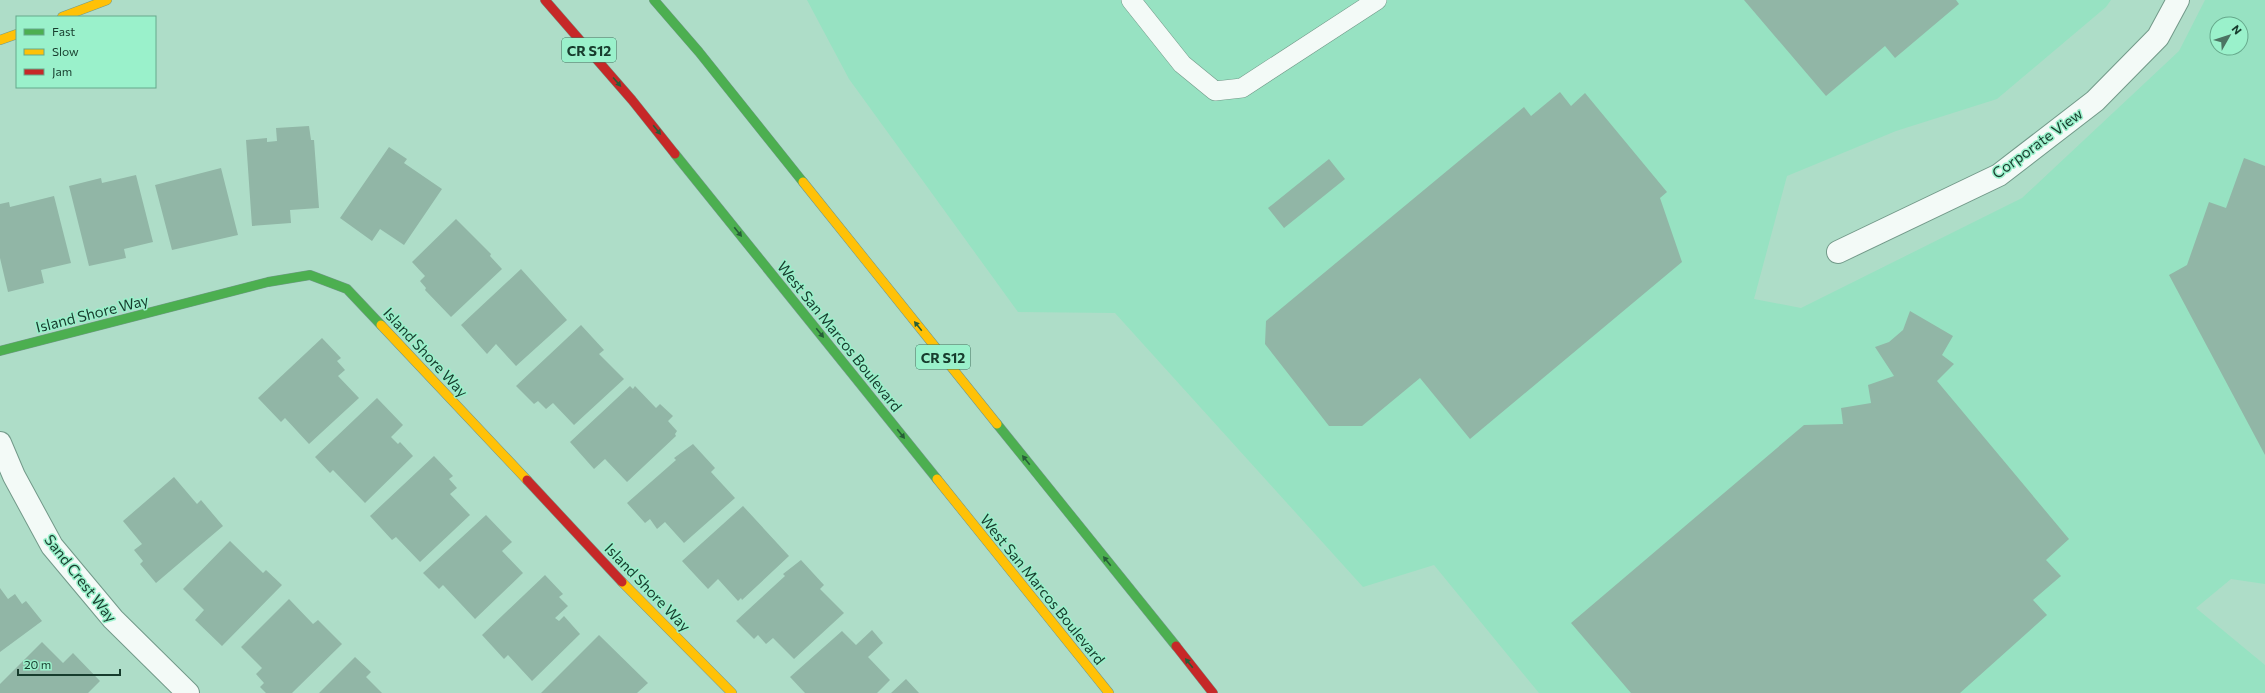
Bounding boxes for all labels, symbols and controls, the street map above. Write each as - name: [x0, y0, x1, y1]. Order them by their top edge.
- legend: [16, 16, 156, 88]
- north arrow: [2209, 16, 2249, 56]
- text: N: [2230, 22, 2245, 37]
- text: Fast: [52, 24, 75, 38]
- road number: CR S12: [562, 38, 616, 62]
- text: Slow: [52, 44, 79, 58]
- text: Jam: [52, 64, 72, 79]
- one-way arrow: [612, 77, 621, 87]
- street label: Corporate View: [1988, 104, 2086, 182]
- one-way arrow: [652, 125, 661, 136]
- one-way arrow: [734, 226, 743, 237]
- street label: West San Marcos Boulevard: [774, 257, 906, 415]
- street label: Island Shore Way: [34, 290, 150, 336]
- street label: Island Shore Way: [380, 304, 472, 401]
- one-way arrow: [914, 320, 923, 331]
- one-way arrow: [815, 328, 824, 339]
- road number: CR S12: [916, 345, 970, 369]
- one-way arrow: [897, 429, 905, 440]
- one-way arrow: [1021, 454, 1030, 465]
- street label: West San Marcos Boulevard: [977, 510, 1109, 668]
- street label: Sand Crest Way: [41, 531, 121, 626]
- street label: Island Shore Way: [601, 539, 695, 635]
- one-way arrow: [1103, 556, 1112, 567]
- scale bar: [18, 651, 120, 677]
- text: 20 m: [24, 657, 51, 671]
- one-way arrow: [1184, 657, 1193, 668]

